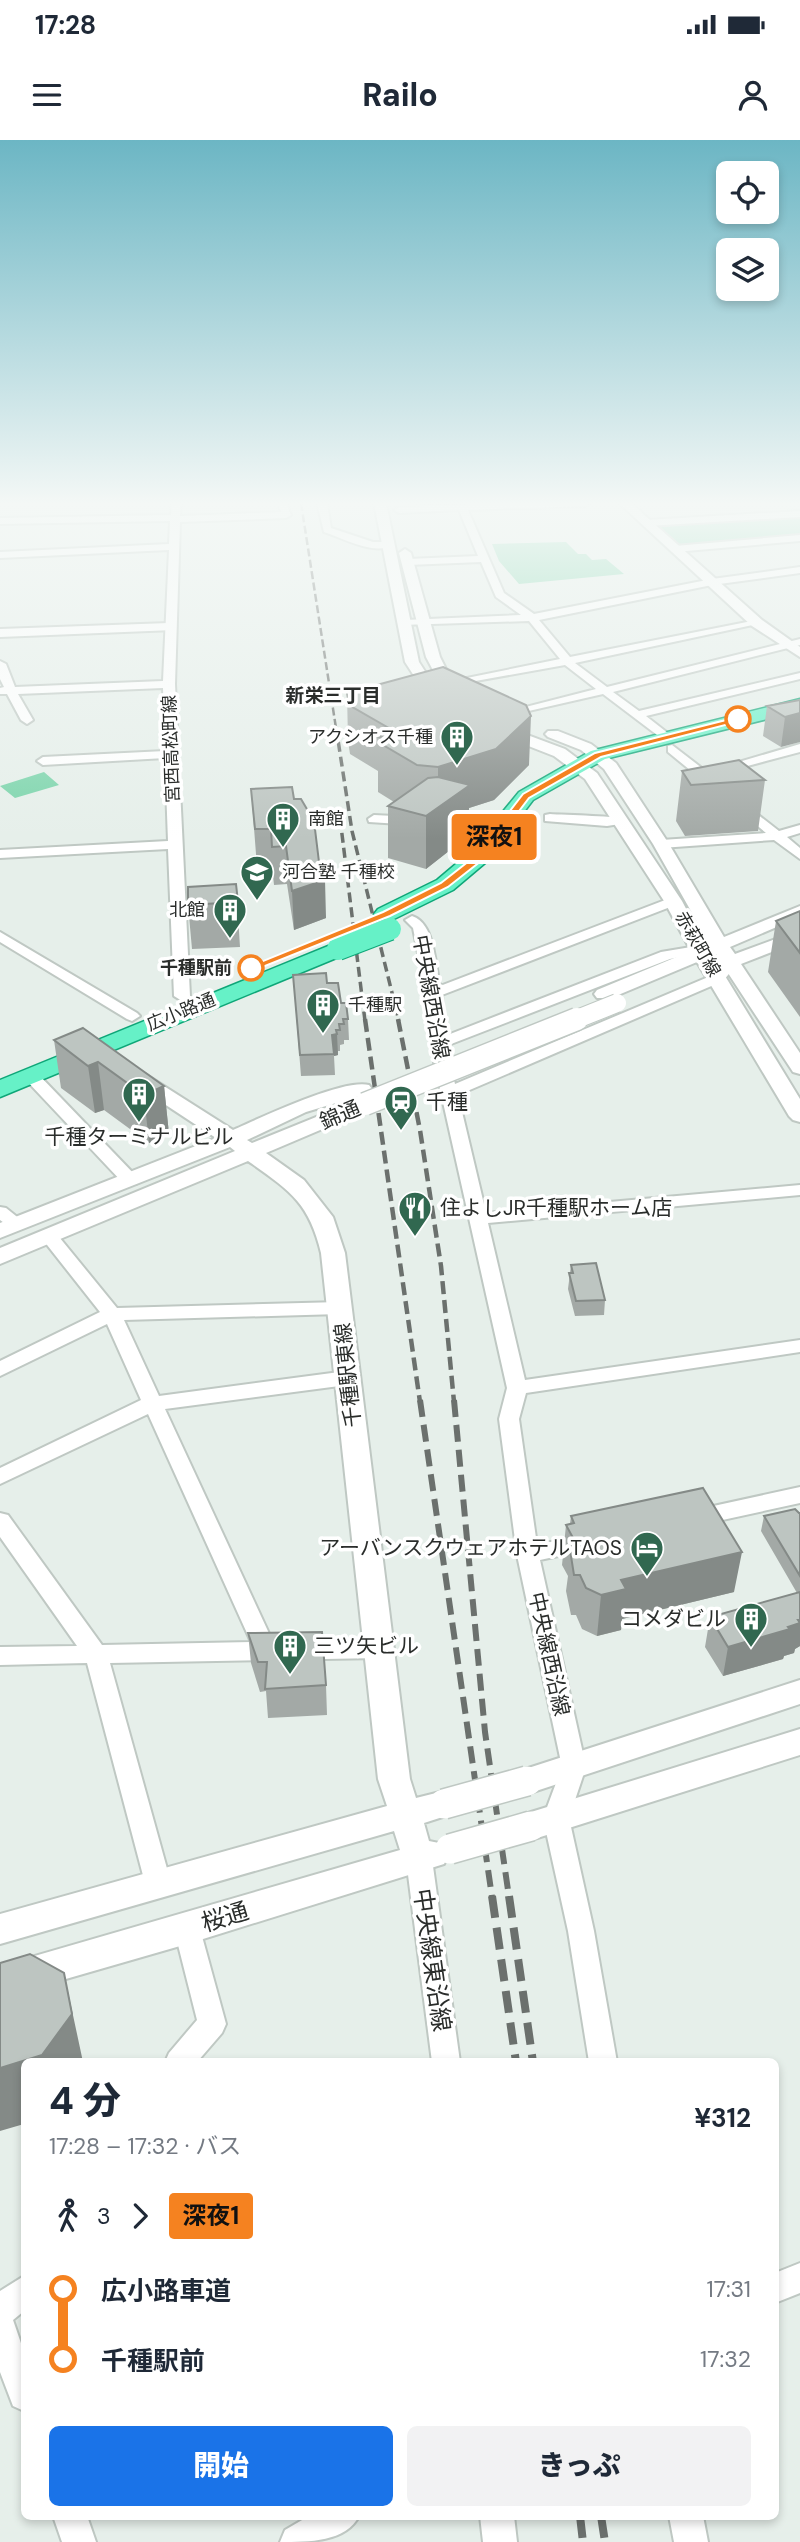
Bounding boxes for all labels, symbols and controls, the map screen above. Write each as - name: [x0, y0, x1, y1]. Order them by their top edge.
- text: 17:28: [35, 8, 96, 42]
- text: Railo: [362, 74, 438, 116]
- icon: menu: [28, 76, 66, 114]
- icon: person: [734, 76, 772, 114]
- map controls: [716, 161, 779, 301]
- button: locate: [716, 161, 779, 224]
- button: layers: [716, 238, 779, 301]
- district label: 新栄三丁目: [285, 683, 381, 708]
- street label: 宮西高松町線: [157, 695, 185, 803]
- unlabelled marker: [725, 706, 751, 732]
- building icon: アクシオス千種: [438, 718, 476, 767]
- place label: アクシオス千種: [308, 725, 433, 749]
- building icon: 南館: [264, 800, 302, 849]
- place label: 南館: [308, 807, 344, 831]
- line badge: 深夜1: [454, 814, 534, 860]
- text: 深夜1: [466, 821, 522, 852]
- school or university icon: 河合塾 千種校: [238, 853, 276, 902]
- place label: 河合塾 千種校: [282, 860, 395, 884]
- building icon: 北館: [211, 891, 249, 940]
- place label: 北館: [169, 898, 205, 922]
- street label: 赤萩町線: [670, 907, 726, 981]
- street label: 中央線西沿線: [406, 933, 456, 1061]
- marker: 千種駅前: [238, 955, 264, 981]
- place label: 千種駅前: [160, 956, 232, 980]
- building icon: 千種駅: [304, 986, 342, 1035]
- street label: 広小路通: [143, 987, 219, 1037]
- place label: 千種駅: [348, 993, 402, 1017]
- building icon: 千種ターミナルビル: [120, 1075, 158, 1124]
- station icon: 千種: [382, 1083, 420, 1132]
- place label: 千種: [426, 1088, 468, 1116]
- street label: 錦通: [315, 1094, 365, 1136]
- place label: 千種ターミナルビル: [45, 1123, 234, 1151]
- restaurant icon: 住よしJR千種駅ホーム店: [396, 1189, 434, 1238]
- place label: 住よしJR千種駅ホーム店: [440, 1194, 672, 1222]
- street label: 千種駅東線: [329, 1321, 367, 1429]
- hotel icon: アーバンスクウェアホテルTAOS: [628, 1529, 666, 1578]
- place label: アーバンスクウェアホテルTAOS: [319, 1534, 622, 1562]
- street label: 中央線西沿線: [522, 1589, 576, 1719]
- building icon: コメダビル: [732, 1600, 770, 1649]
- place label: コメダビル: [621, 1605, 726, 1633]
- building icon: 三ツ矢ビル: [271, 1627, 309, 1676]
- place label: 三ツ矢ビル: [314, 1632, 419, 1660]
- street label: 中央線東沿線: [407, 1886, 458, 2033]
- street label: 桜通: [197, 1895, 252, 1938]
- text: 4 分: [49, 2076, 121, 2126]
- text: ¥312: [694, 2101, 751, 2135]
- text: 17:28 – 17:32 · バス: [49, 2131, 241, 2161]
- icon: walk: [49, 2197, 87, 2235]
- icon: forward: [121, 2197, 159, 2235]
- text: 深夜1: [183, 2200, 239, 2231]
- text: 3: [97, 2201, 111, 2231]
- text: 広小路車道: [101, 2274, 231, 2308]
- text: 17:31: [707, 2274, 751, 2304]
- text: 千種駅前: [101, 2344, 205, 2378]
- text: 17:32: [700, 2344, 751, 2374]
- button: 開始: [49, 2426, 393, 2506]
- button: きっぷ: [407, 2426, 751, 2506]

